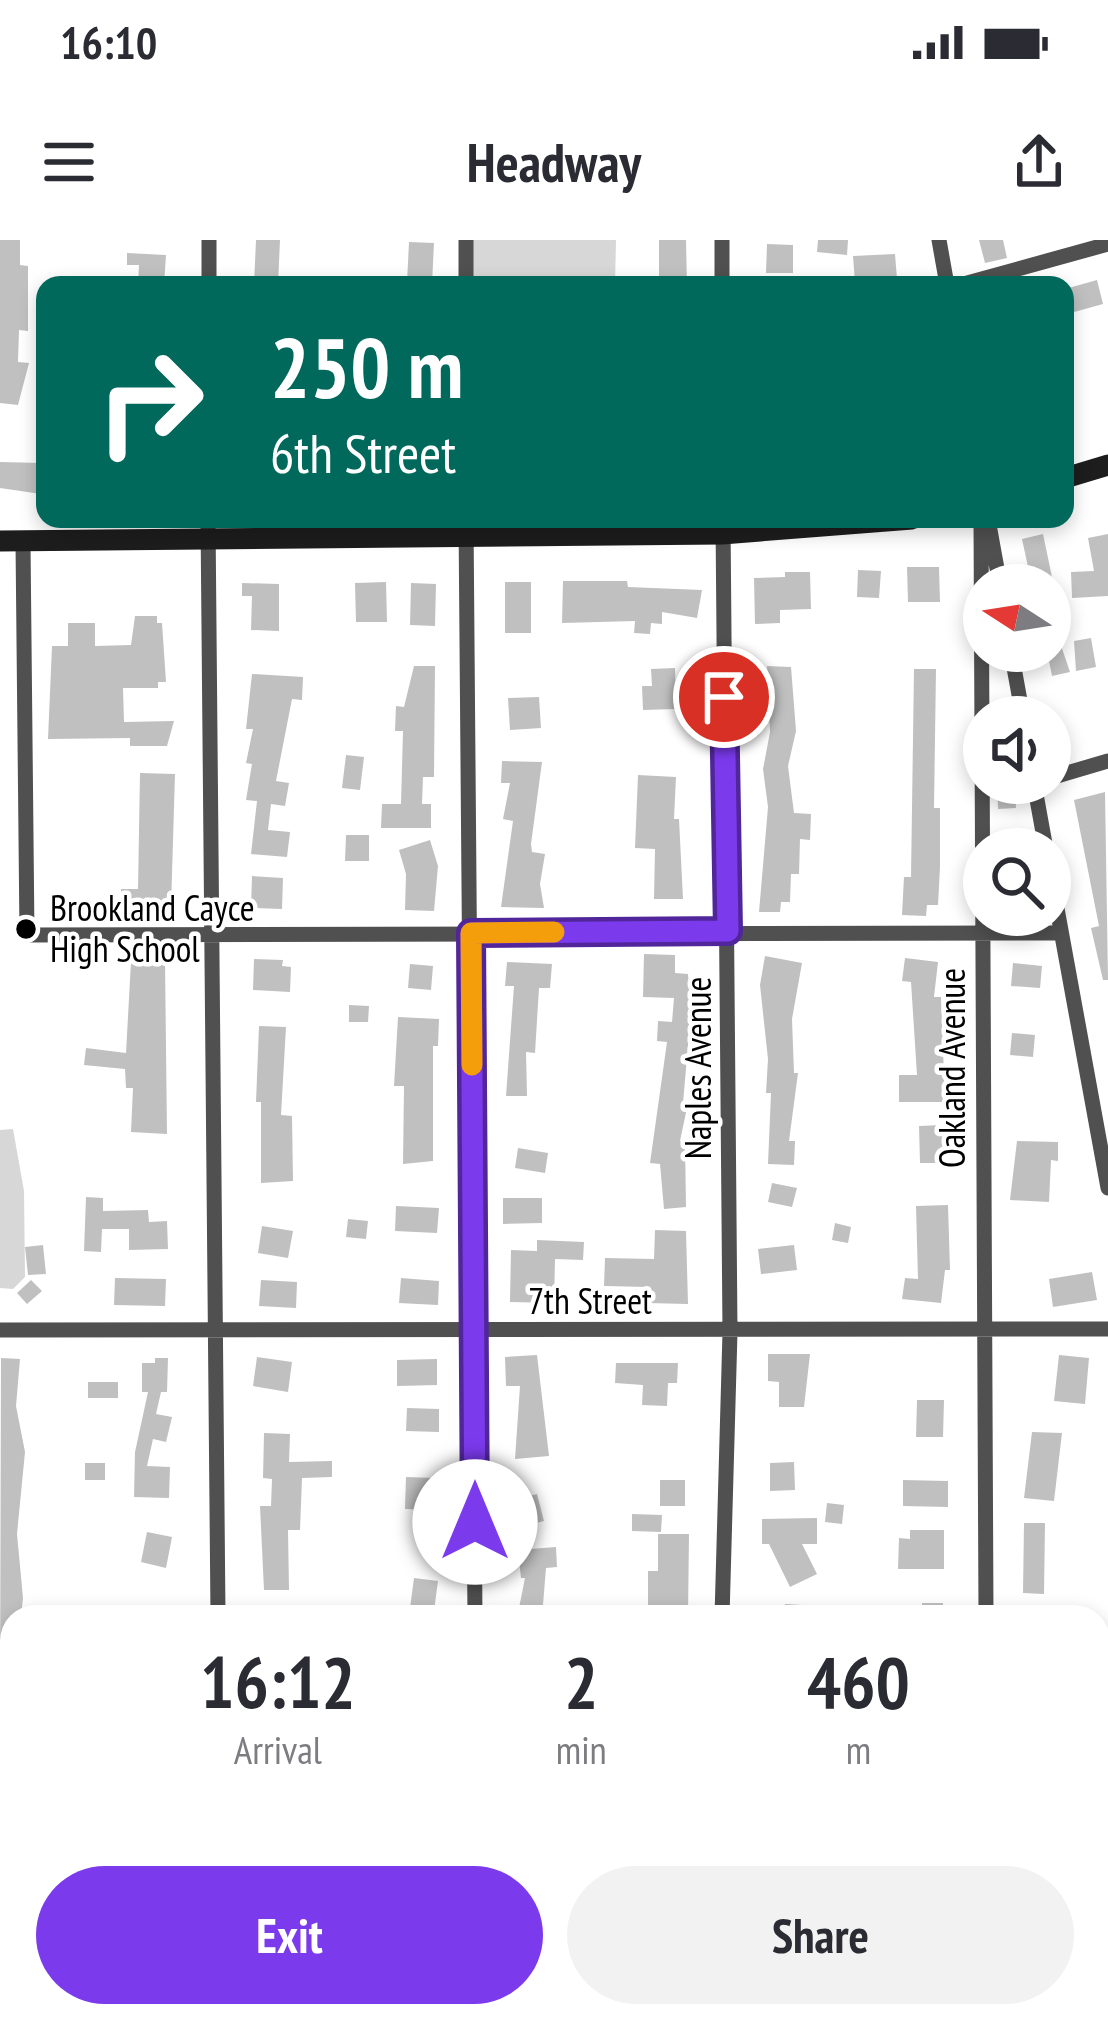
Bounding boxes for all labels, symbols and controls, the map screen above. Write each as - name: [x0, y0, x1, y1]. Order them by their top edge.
- text: 16:10: [60, 13, 157, 71]
- text: Headway: [467, 127, 641, 197]
- icon: menu: [36, 129, 102, 195]
- icon: share: [1006, 129, 1072, 195]
- text: 250 m: [270, 312, 463, 421]
- icon: right: [72, 324, 228, 480]
- text: 6th Street: [270, 418, 456, 488]
- north arrow: [963, 564, 1071, 672]
- map controls: [963, 564, 1071, 936]
- pin: [673, 646, 775, 748]
- icon: arrive: [691, 664, 757, 730]
- button: sound: [963, 696, 1071, 804]
- button: search: [963, 828, 1071, 936]
- place label: Brookland Cayce High School: [50, 884, 255, 972]
- marker: Brookland Cayce High School: [13, 916, 39, 942]
- street label: Oakland Avenue: [928, 968, 975, 1168]
- street label: Naples Avenue: [674, 977, 721, 1159]
- street label: 7th Street: [528, 1277, 652, 1324]
- position arrow: [412, 1459, 538, 1585]
- text: 16:12: [200, 1635, 356, 1728]
- text: 2: [564, 1635, 598, 1728]
- text: 460: [807, 1635, 910, 1728]
- text: Arrival: [234, 1724, 322, 1775]
- text: min: [556, 1724, 607, 1775]
- text: m: [846, 1724, 871, 1775]
- button: Exit: [36, 1866, 543, 2004]
- button: Share: [567, 1866, 1074, 2004]

